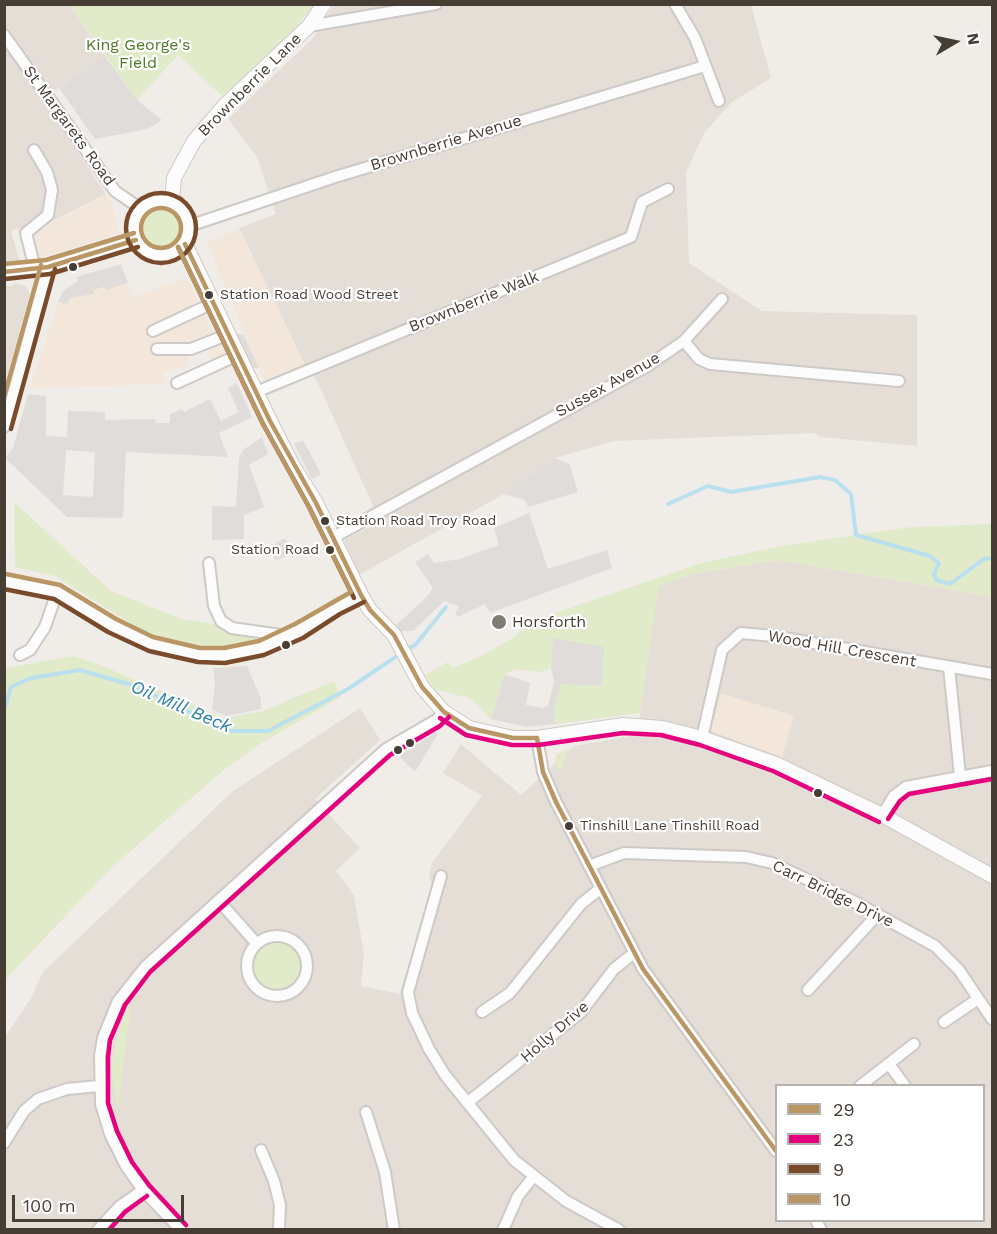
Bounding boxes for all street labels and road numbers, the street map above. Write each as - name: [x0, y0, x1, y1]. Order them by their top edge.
- street label: Brownberrie Lane: [194, 29, 306, 141]
- street label: St Margarets Road: [19, 62, 119, 190]
- street label: Brownberrie Avenue: [368, 111, 524, 175]
- street label: Brownberrie Walk: [406, 267, 542, 337]
- street label: Sussex Avenue: [552, 348, 664, 422]
- street label: Wood Hill Crescent: [766, 626, 918, 672]
- street label: Carr Bridge Drive: [769, 856, 897, 932]
- street label: Holly Drive: [517, 997, 593, 1067]

